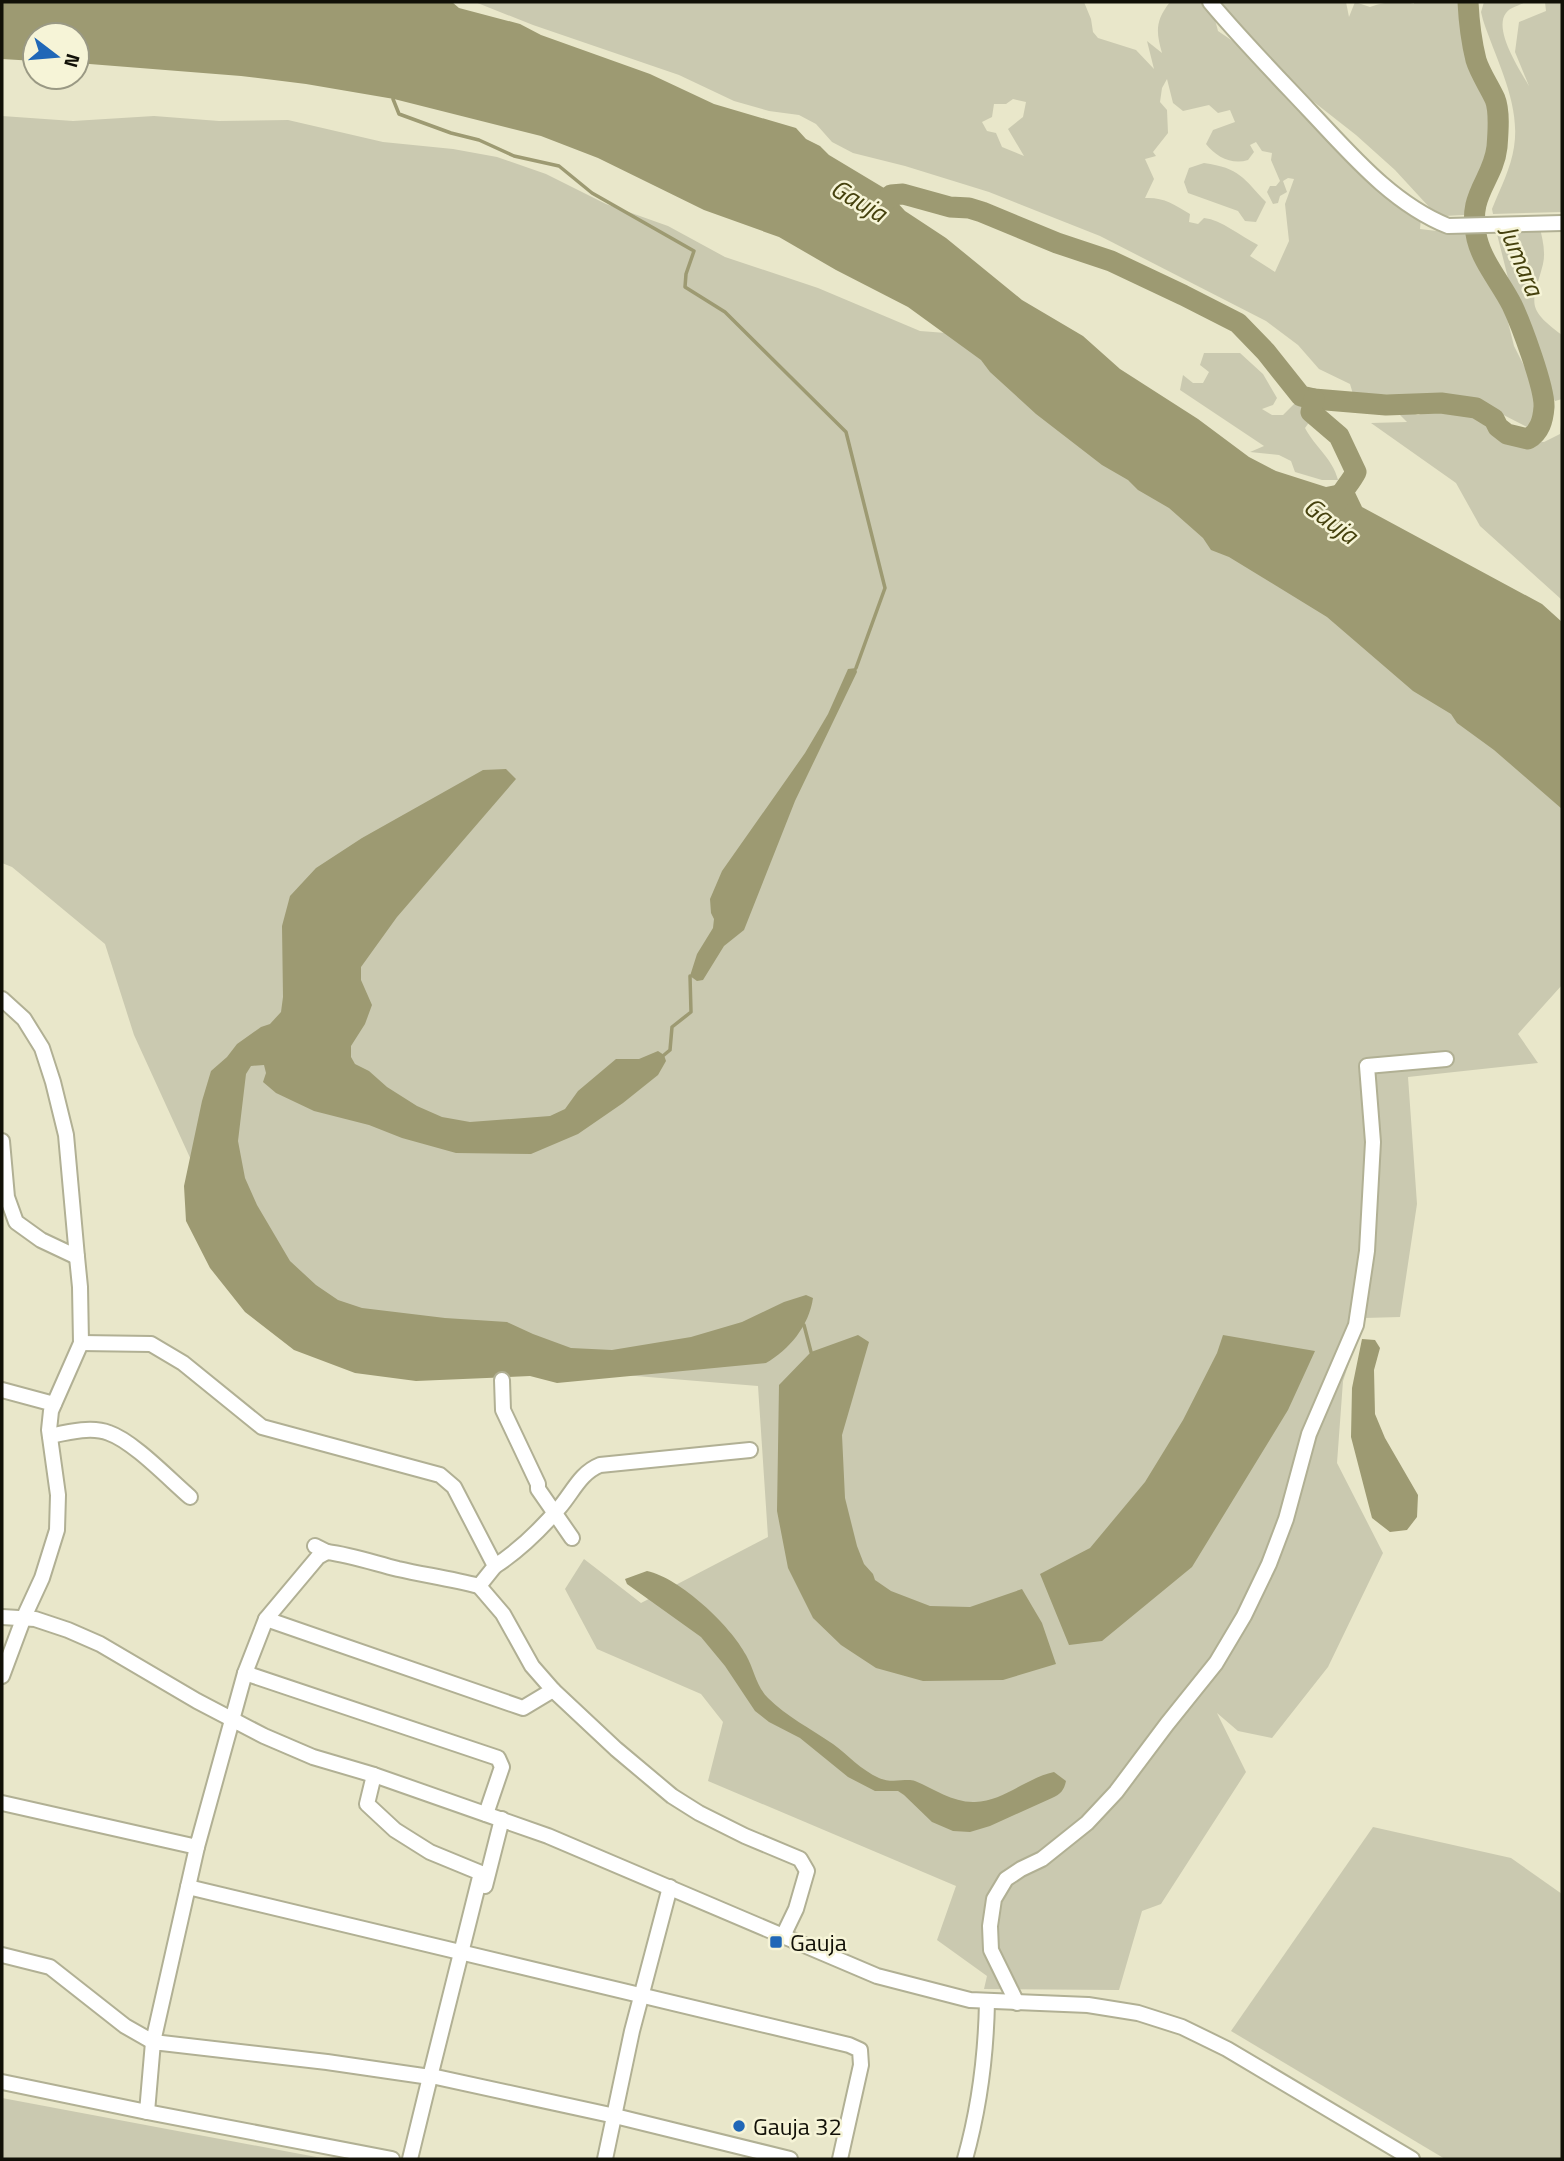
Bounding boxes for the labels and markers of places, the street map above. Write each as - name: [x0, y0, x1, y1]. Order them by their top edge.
- place label: Gauja: [790, 1924, 847, 1960]
- marker: Gauja: [768, 1934, 784, 1950]
- place label: Gauja 32: [753, 2108, 842, 2144]
- marker: Gauja 32: [731, 2118, 747, 2134]

